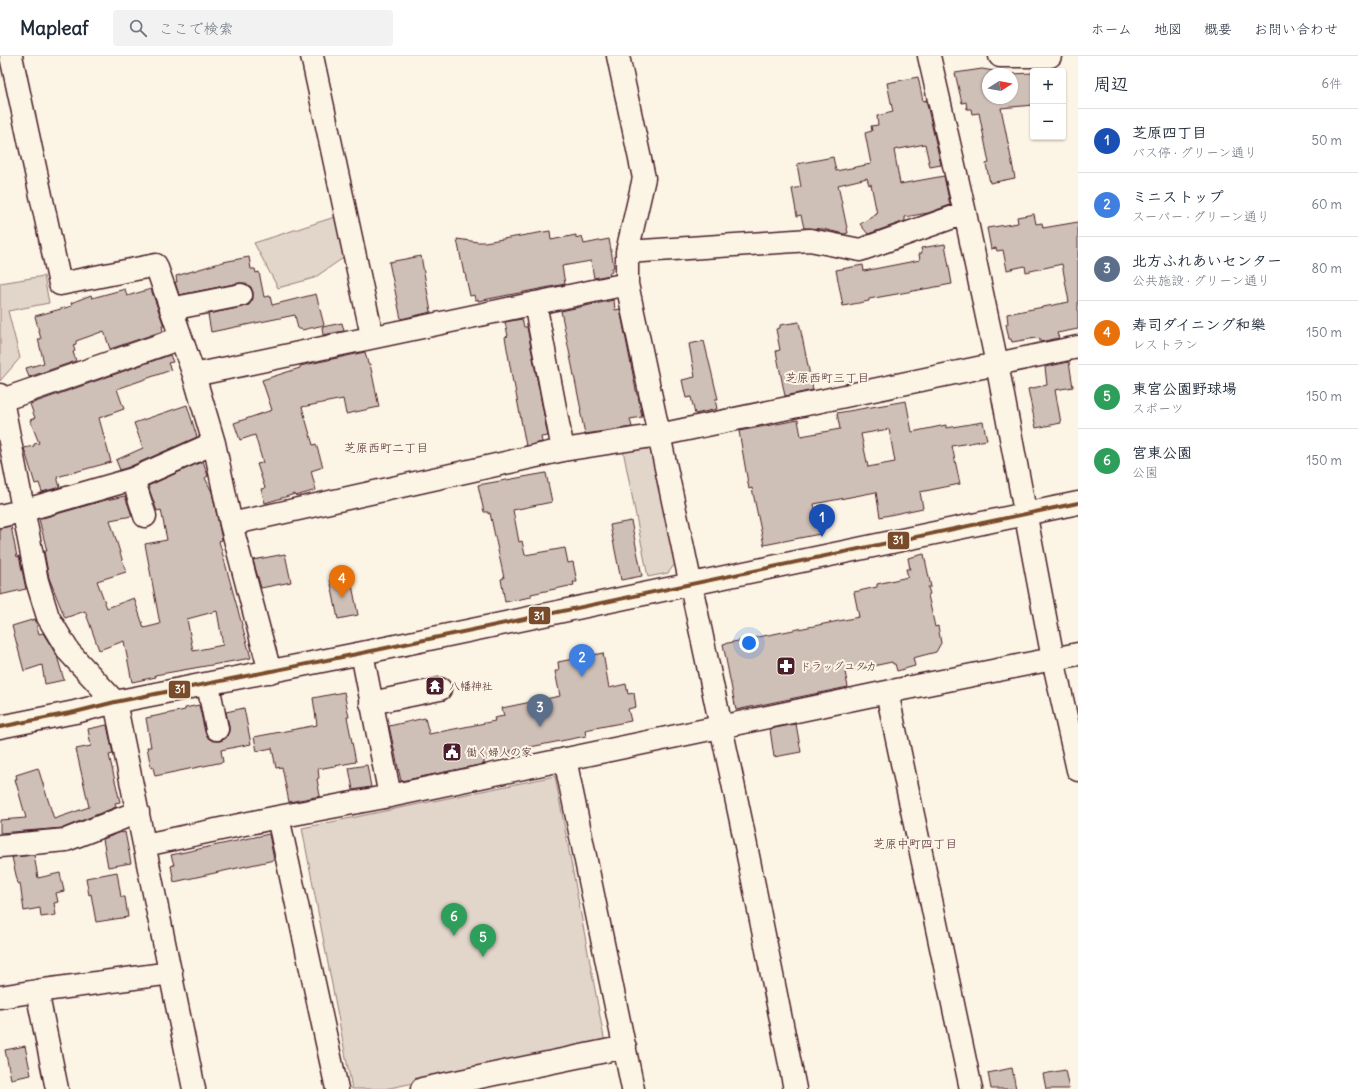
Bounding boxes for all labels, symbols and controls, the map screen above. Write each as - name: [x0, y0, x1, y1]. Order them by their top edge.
- search box: [113, 10, 393, 46]
- text: Mapleaf: [20, 16, 89, 40]
- icon: search: [127, 17, 149, 39]
- text: ここで検索: [159, 19, 234, 38]
- text: ホーム: [1091, 20, 1132, 38]
- text: 地図: [1154, 20, 1182, 38]
- text: 概要: [1204, 20, 1232, 38]
- text: お問い合わせ: [1254, 20, 1338, 38]
- north arrow: [982, 68, 1018, 104]
- map controls: [1030, 68, 1066, 140]
- button: +: [1030, 68, 1066, 104]
- text: 周辺: [1094, 73, 1128, 95]
- text: 6件: [1321, 75, 1342, 92]
- button: −: [1030, 104, 1066, 140]
- text: 芝原四丁目: [1132, 123, 1207, 142]
- text: 1: [1104, 132, 1110, 149]
- text: 50 m: [1311, 132, 1342, 149]
- text: バス停 · グリーン通り: [1132, 144, 1257, 161]
- text: ミニストップ: [1132, 187, 1224, 206]
- text: 2: [1103, 196, 1111, 213]
- text: 60 m: [1311, 196, 1342, 213]
- text: スーパー · グリーン通り: [1132, 208, 1270, 225]
- text: 北方ふれあいセンター: [1132, 251, 1282, 270]
- text: 3: [1103, 260, 1111, 277]
- text: 80 m: [1311, 260, 1342, 277]
- text: 公共施設 · グリーン通り: [1132, 272, 1270, 289]
- text: 寿司ダイニング和樂: [1132, 315, 1266, 334]
- text: 4: [1103, 324, 1111, 341]
- text: 150 m: [1306, 324, 1342, 341]
- text: レストラン: [1132, 336, 1198, 353]
- district label: 芝原西町三丁目: [785, 370, 869, 385]
- text: 東宮公園野球場: [1132, 379, 1237, 398]
- text: 5: [1103, 388, 1111, 405]
- text: 150 m: [1306, 388, 1342, 405]
- text: スポーツ: [1132, 400, 1184, 417]
- district label: 芝原西町二丁目: [344, 440, 428, 455]
- text: 宮東公園: [1132, 443, 1192, 462]
- text: 6: [1103, 452, 1111, 469]
- text: 150 m: [1306, 452, 1342, 469]
- text: 公園: [1132, 464, 1158, 481]
- pin: 1: [809, 504, 835, 537]
- line badge: 31: [887, 531, 910, 550]
- text: 31: [893, 533, 903, 547]
- pin: 4: [329, 565, 355, 598]
- line badge: 31: [528, 606, 551, 625]
- text: 31: [534, 609, 544, 623]
- your location: [739, 633, 759, 653]
- pin: 2: [569, 644, 595, 677]
- pharmacy icon: ドラッグユタカ: [775, 655, 797, 677]
- place label: ドラッグユタカ: [800, 659, 877, 673]
- temple icon: 八幡神社: [424, 675, 446, 697]
- place label: 八幡神社: [449, 679, 493, 693]
- line badge: 31: [168, 680, 191, 699]
- text: 31: [175, 682, 185, 696]
- pin: 3: [527, 694, 553, 727]
- public building icon: 働く婦人の家: [441, 741, 463, 763]
- place label: 働く婦人の家: [466, 745, 532, 759]
- district label: 芝原中町四丁目: [873, 836, 957, 851]
- pin: 6: [441, 903, 467, 936]
- pin: 5: [470, 924, 496, 957]

